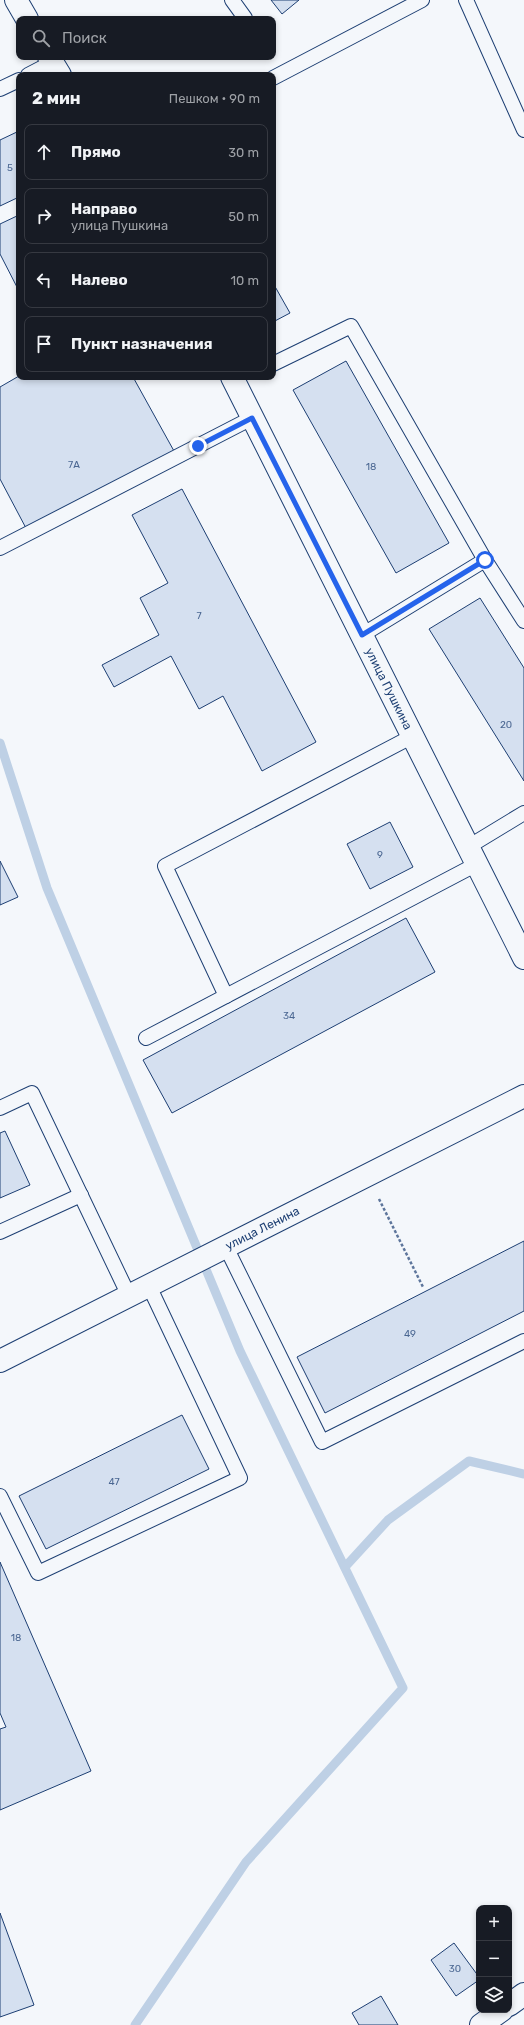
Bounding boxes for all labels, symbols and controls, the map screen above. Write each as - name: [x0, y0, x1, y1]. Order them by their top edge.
- search box: [16, 16, 276, 60]
- icon: search: [30, 27, 52, 49]
- text: Поиск: [62, 29, 107, 47]
- text: 2 мин: [32, 88, 81, 108]
- text: Пешком · 90 m: [169, 91, 260, 106]
- icon: ahead: [33, 141, 55, 163]
- text: Прямо: [71, 143, 121, 161]
- text: 30 m: [228, 145, 259, 160]
- house number: 5: [7, 162, 13, 174]
- text: Направо: [71, 200, 137, 218]
- icon: right: [33, 205, 55, 227]
- text: 50 m: [228, 209, 259, 224]
- text: улица Пушкина: [71, 218, 168, 233]
- icon: left: [33, 269, 55, 291]
- text: Налево: [71, 271, 128, 289]
- text: 10 m: [230, 273, 259, 288]
- icon: arrive: [33, 333, 55, 355]
- text: Пункт назначения: [71, 335, 213, 353]
- route end: [189, 437, 207, 455]
- house number: 7А: [68, 459, 80, 471]
- house number: 18: [366, 461, 376, 473]
- route start: [476, 551, 494, 569]
- house number: 7: [196, 610, 202, 622]
- street label: улица Пушкина: [362, 646, 415, 732]
- house number: 20: [500, 719, 512, 731]
- house number: 9: [377, 849, 383, 861]
- house number: 34: [283, 1010, 295, 1022]
- street label: улица Ленина: [223, 1204, 302, 1253]
- house number: 49: [404, 1328, 416, 1340]
- house number: 47: [108, 1476, 120, 1488]
- house number: 18: [11, 1632, 21, 1644]
- map controls: [476, 1905, 512, 2013]
- button: +: [476, 1905, 512, 1941]
- button: −: [476, 1941, 512, 1977]
- house number: 30: [449, 1963, 461, 1975]
- button: layers: [476, 1977, 512, 2013]

